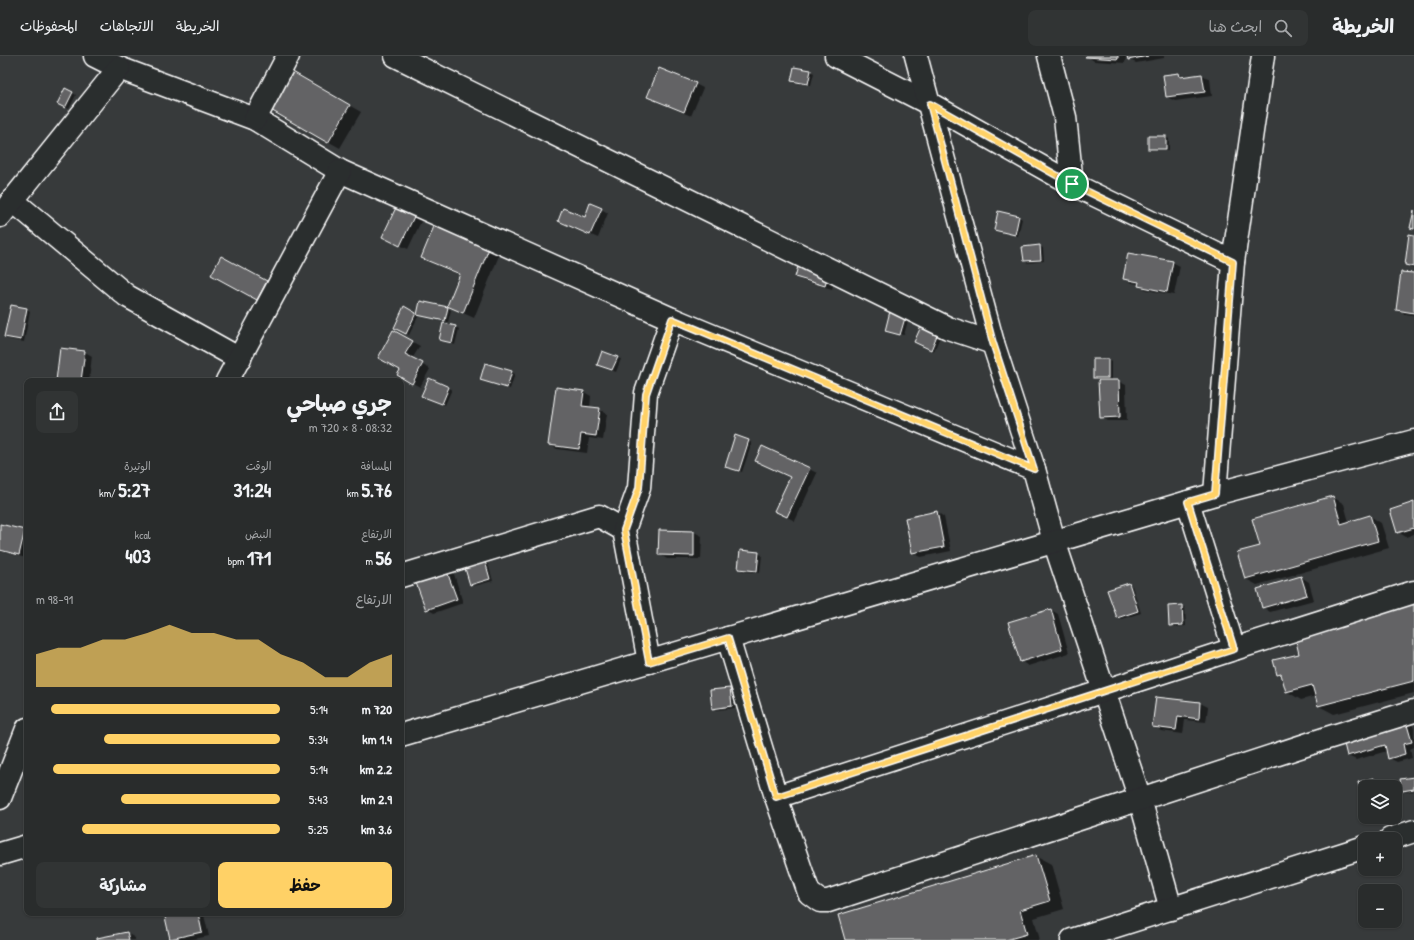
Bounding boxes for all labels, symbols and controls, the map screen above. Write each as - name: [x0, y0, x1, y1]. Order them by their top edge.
- search box: [1028, 10, 1308, 46]
- text: الخريطة: [1332, 13, 1394, 39]
- text: المحفوظات: [20, 16, 78, 35]
- text: الاتجاهات: [100, 16, 154, 35]
- text: الخريطة: [176, 16, 219, 35]
- text: ابحث هنا: [1209, 16, 1262, 37]
- icon: search: [1272, 17, 1294, 39]
- pin: [1055, 167, 1089, 201]
- icon: arrive: [1061, 173, 1083, 195]
- text: جري صباحي: [286, 388, 392, 418]
- button: share: [36, 391, 78, 433]
- text: 08:32 · 8 × 720 m: [309, 418, 392, 436]
- text: الوتيرة: [124, 459, 151, 473]
- text: الوقت: [246, 459, 271, 473]
- text: المسافة: [361, 459, 392, 473]
- text: 5:27: [118, 476, 151, 503]
- text: 31:24: [234, 476, 271, 503]
- text: 5.76: [361, 476, 392, 503]
- text: /km: [99, 486, 118, 500]
- text: km: [347, 486, 361, 500]
- text: النبض: [245, 527, 271, 541]
- text: الارتفاع: [361, 527, 392, 541]
- text: kcal: [135, 528, 151, 542]
- text: 403: [125, 542, 151, 569]
- text: 171: [247, 544, 271, 571]
- text: 56: [376, 544, 392, 571]
- text: bpm: [228, 554, 247, 568]
- text: m: [366, 554, 376, 568]
- text: 91–98 m: [36, 590, 73, 608]
- text: الارتفاع: [356, 590, 392, 608]
- text: 5:14: [310, 700, 328, 718]
- text: 720 m: [362, 700, 392, 718]
- text: 5:34: [309, 730, 328, 748]
- text: 1.4 km: [362, 730, 392, 748]
- text: 5:14: [310, 760, 328, 778]
- text: 2.2 km: [360, 760, 392, 778]
- map controls: [1358, 780, 1402, 928]
- button: layers: [1358, 780, 1402, 824]
- text: 5:43: [309, 790, 328, 808]
- text: 2.9 km: [361, 790, 392, 808]
- text: 5:25: [308, 820, 328, 838]
- text: 3.6 km: [361, 820, 392, 838]
- button: +: [1358, 832, 1402, 876]
- button: مشاركة: [36, 862, 210, 908]
- button: حفظ: [218, 862, 392, 908]
- button: −: [1358, 884, 1402, 928]

